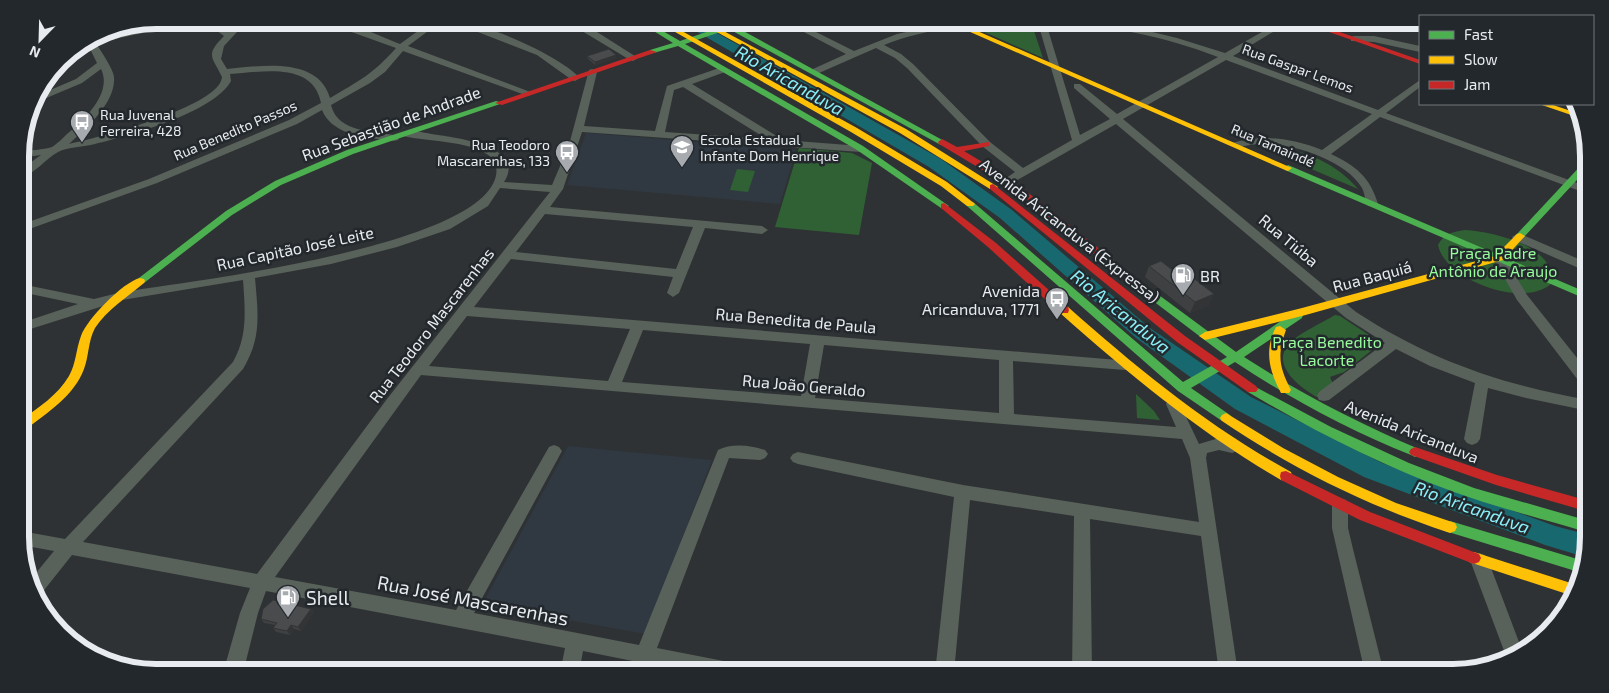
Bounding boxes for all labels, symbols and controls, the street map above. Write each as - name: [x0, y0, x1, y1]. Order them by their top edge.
- north arrow: [15, 15, 65, 65]
- legend: [1419, 15, 1594, 105]
- text: Fast: [1464, 25, 1494, 43]
- water label: Rio Aricanduva: [732, 40, 848, 120]
- street label: Rua Gaspar Lemos: [1240, 40, 1356, 96]
- text: N: [27, 43, 43, 62]
- text: Slow: [1464, 50, 1498, 68]
- text: Jam: [1464, 75, 1490, 93]
- street label: Rua Sebastião de Andrade: [299, 82, 483, 164]
- street label: Rua Benedito Passos: [171, 96, 299, 164]
- place label: Rua Juvenal Ferreira, 428: [100, 106, 181, 139]
- bus stop icon: Rua Juvenal Ferreira, 428: [69, 109, 95, 143]
- street label: Rua Tamaindé: [1229, 120, 1317, 170]
- place label: Escola Estadual Infante Dom Henrique: [700, 131, 839, 164]
- school or university icon: Escola Estadual Infante Dom Henrique: [669, 134, 695, 168]
- place label: Rua Teodoro Mascarenhas, 133: [437, 136, 550, 169]
- bus stop icon: Rua Teodoro Mascarenhas, 133: [554, 139, 580, 173]
- street label: Avenida Aricanduva (Expressa): [976, 154, 1164, 306]
- street label: Rua Tiúba: [1256, 210, 1322, 270]
- street label: Rua Capitão José Leite: [215, 222, 375, 274]
- park label: Praça Padre Antônio de Araujo: [1429, 243, 1557, 281]
- street label: Rua Teodoro Mascarenhas: [365, 244, 497, 406]
- street label: Rua Baquiá: [1330, 256, 1414, 296]
- fuel station icon: BR: [1170, 262, 1196, 296]
- water label: Rio Aricanduva: [1067, 264, 1175, 358]
- place label: BR: [1200, 266, 1220, 285]
- place label: Avenida Aricanduva, 1771: [922, 281, 1040, 318]
- bus stop icon: Avenida Aricanduva, 1771: [1044, 286, 1070, 320]
- street label: Rua Benedita de Paula: [715, 303, 877, 337]
- park label: Praça Benedito Lacorte: [1272, 332, 1382, 369]
- street label: Rua João Geraldo: [741, 370, 867, 400]
- street label: Avenida Aricanduva: [1342, 395, 1482, 467]
- water label: Rio Aricanduva: [1411, 476, 1533, 538]
- street label: Rua José Mascarenhas: [375, 570, 571, 630]
- fuel station icon: Shell: [275, 584, 301, 618]
- place label: Shell: [306, 586, 350, 609]

